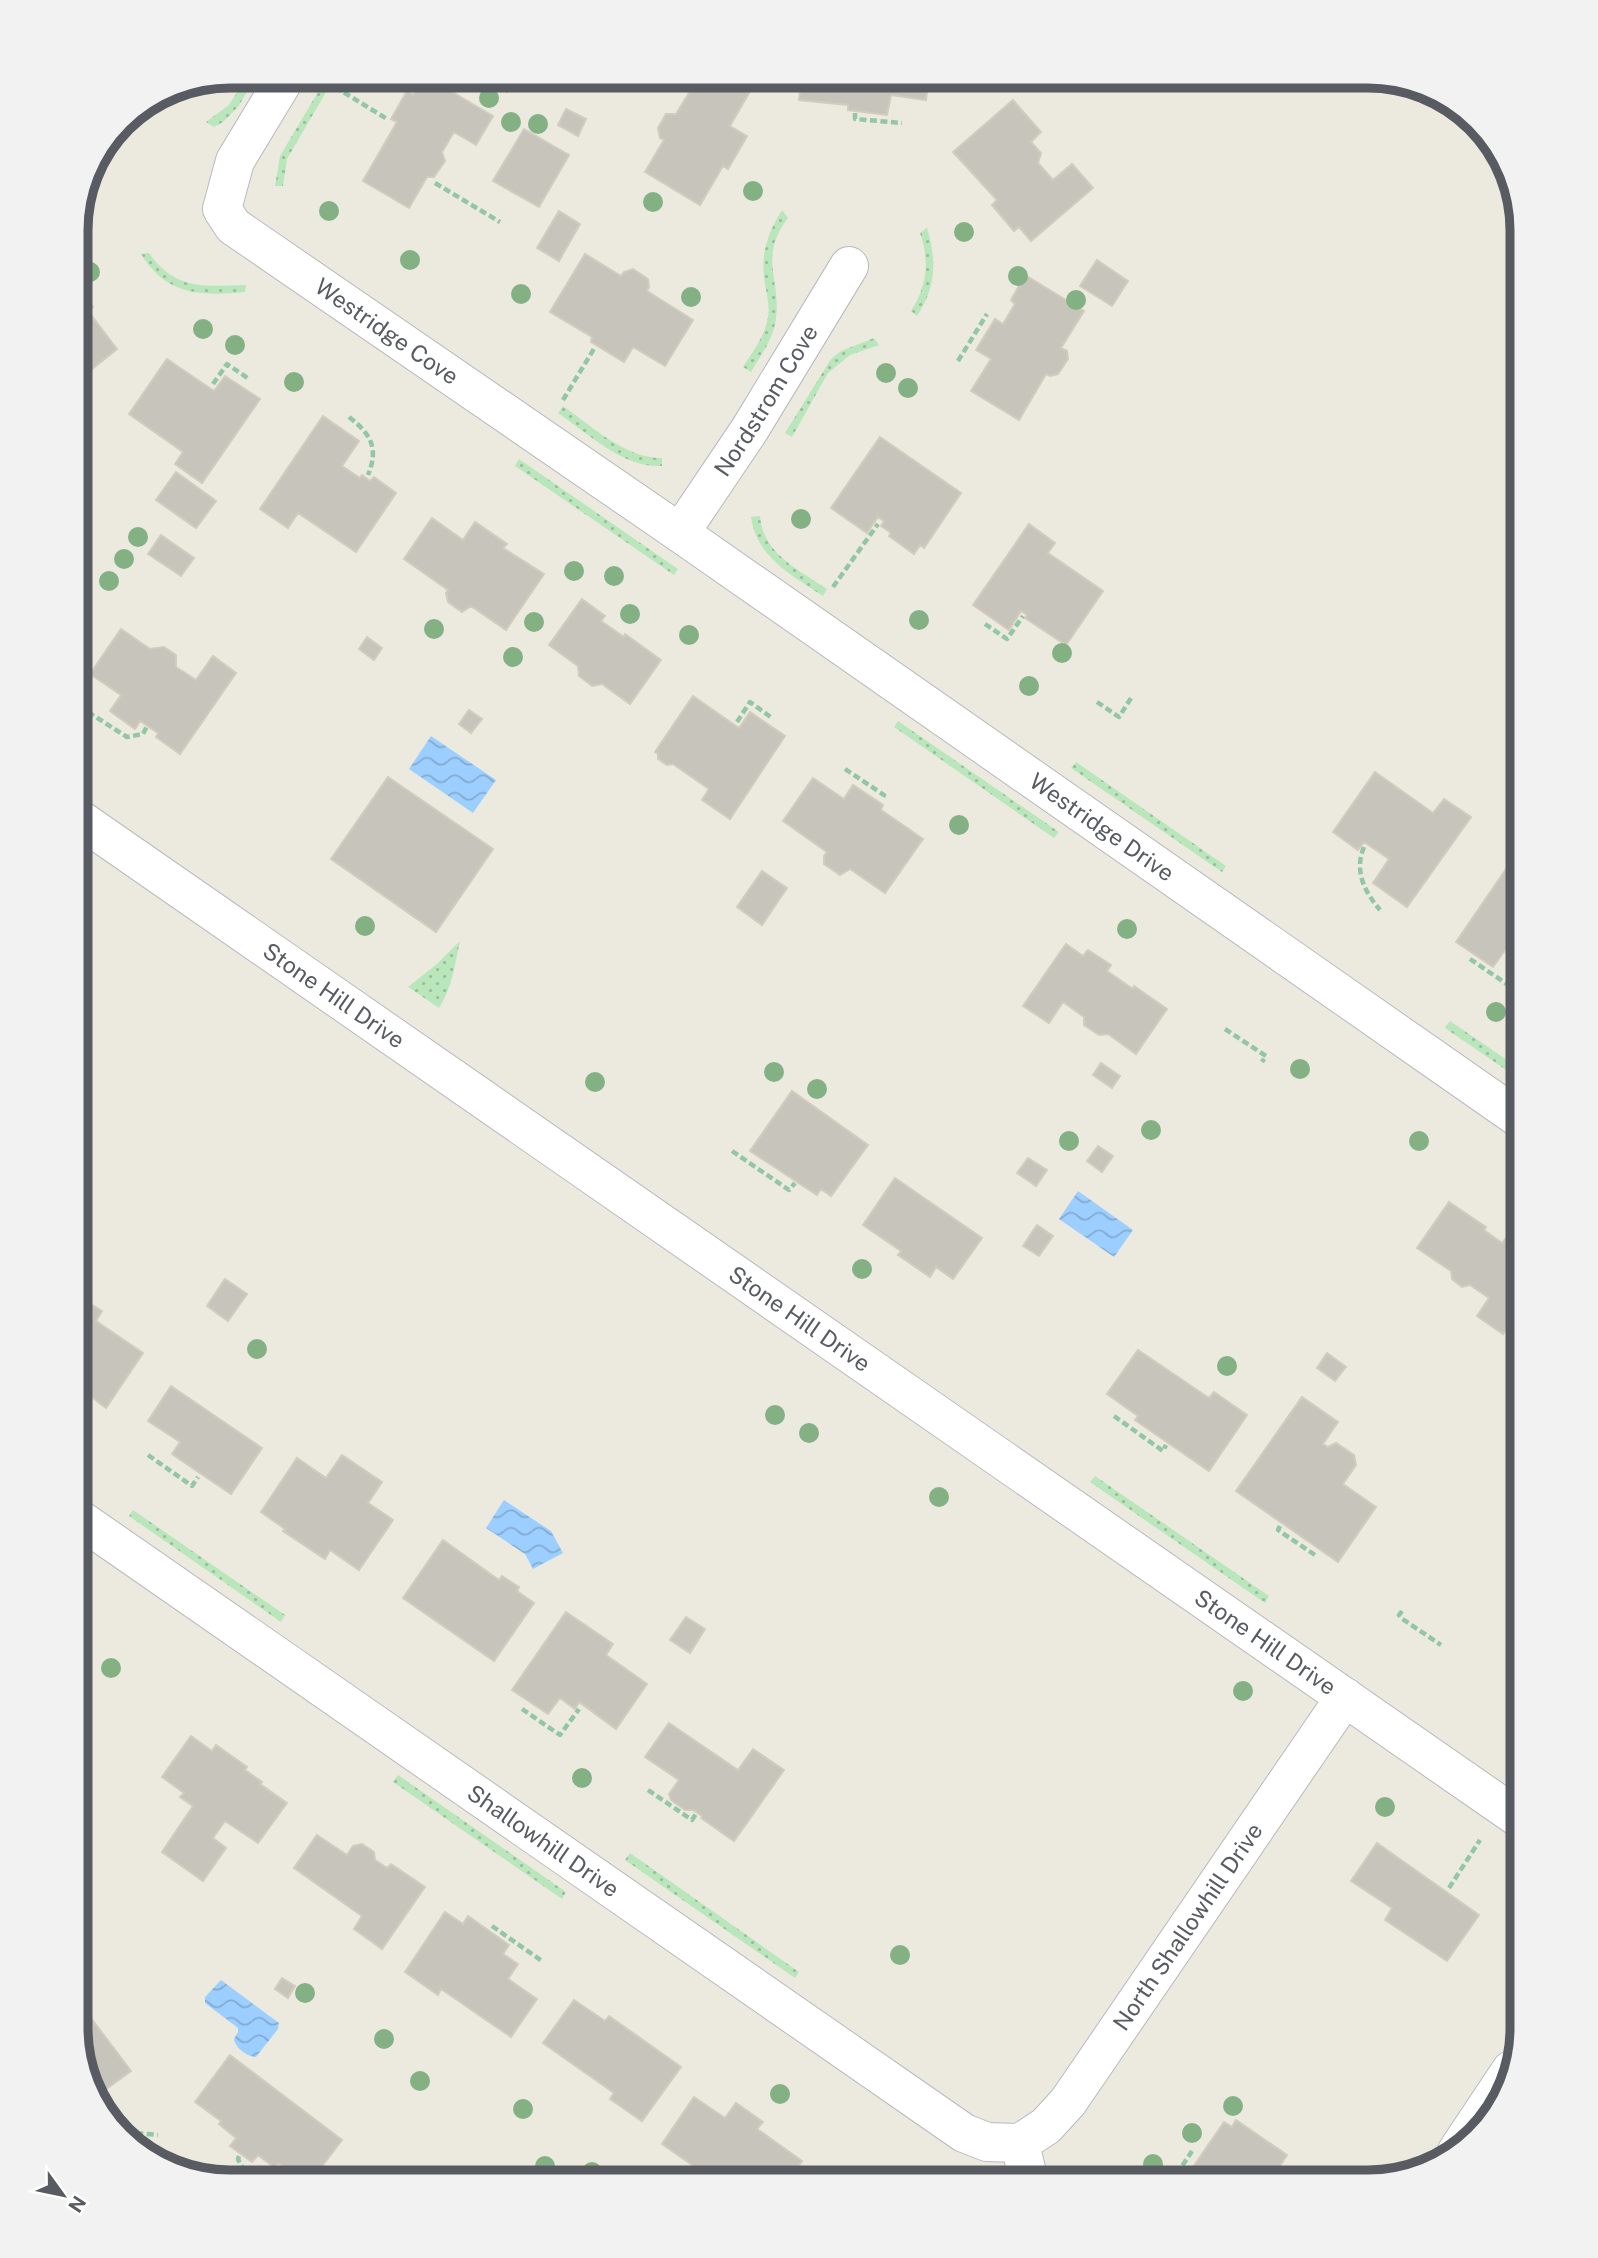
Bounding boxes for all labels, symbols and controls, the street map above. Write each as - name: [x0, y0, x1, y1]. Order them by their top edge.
- street label: Westridge Cove: [310, 272, 464, 390]
- street label: Nordstrom Cove: [708, 320, 823, 481]
- street label: Westridge Drive: [1025, 767, 1180, 887]
- street label: Stone Hill Drive: [258, 937, 410, 1054]
- street label: Stone Hill Drive: [724, 1260, 876, 1377]
- street label: Stone Hill Drive: [1190, 1583, 1342, 1700]
- street label: Shallowhill Drive: [462, 1779, 625, 1903]
- street label: North Shallowhill Drive: [1107, 1818, 1268, 2035]
- north arrow: [28, 2160, 98, 2230]
- text: N: [64, 2192, 91, 2216]

